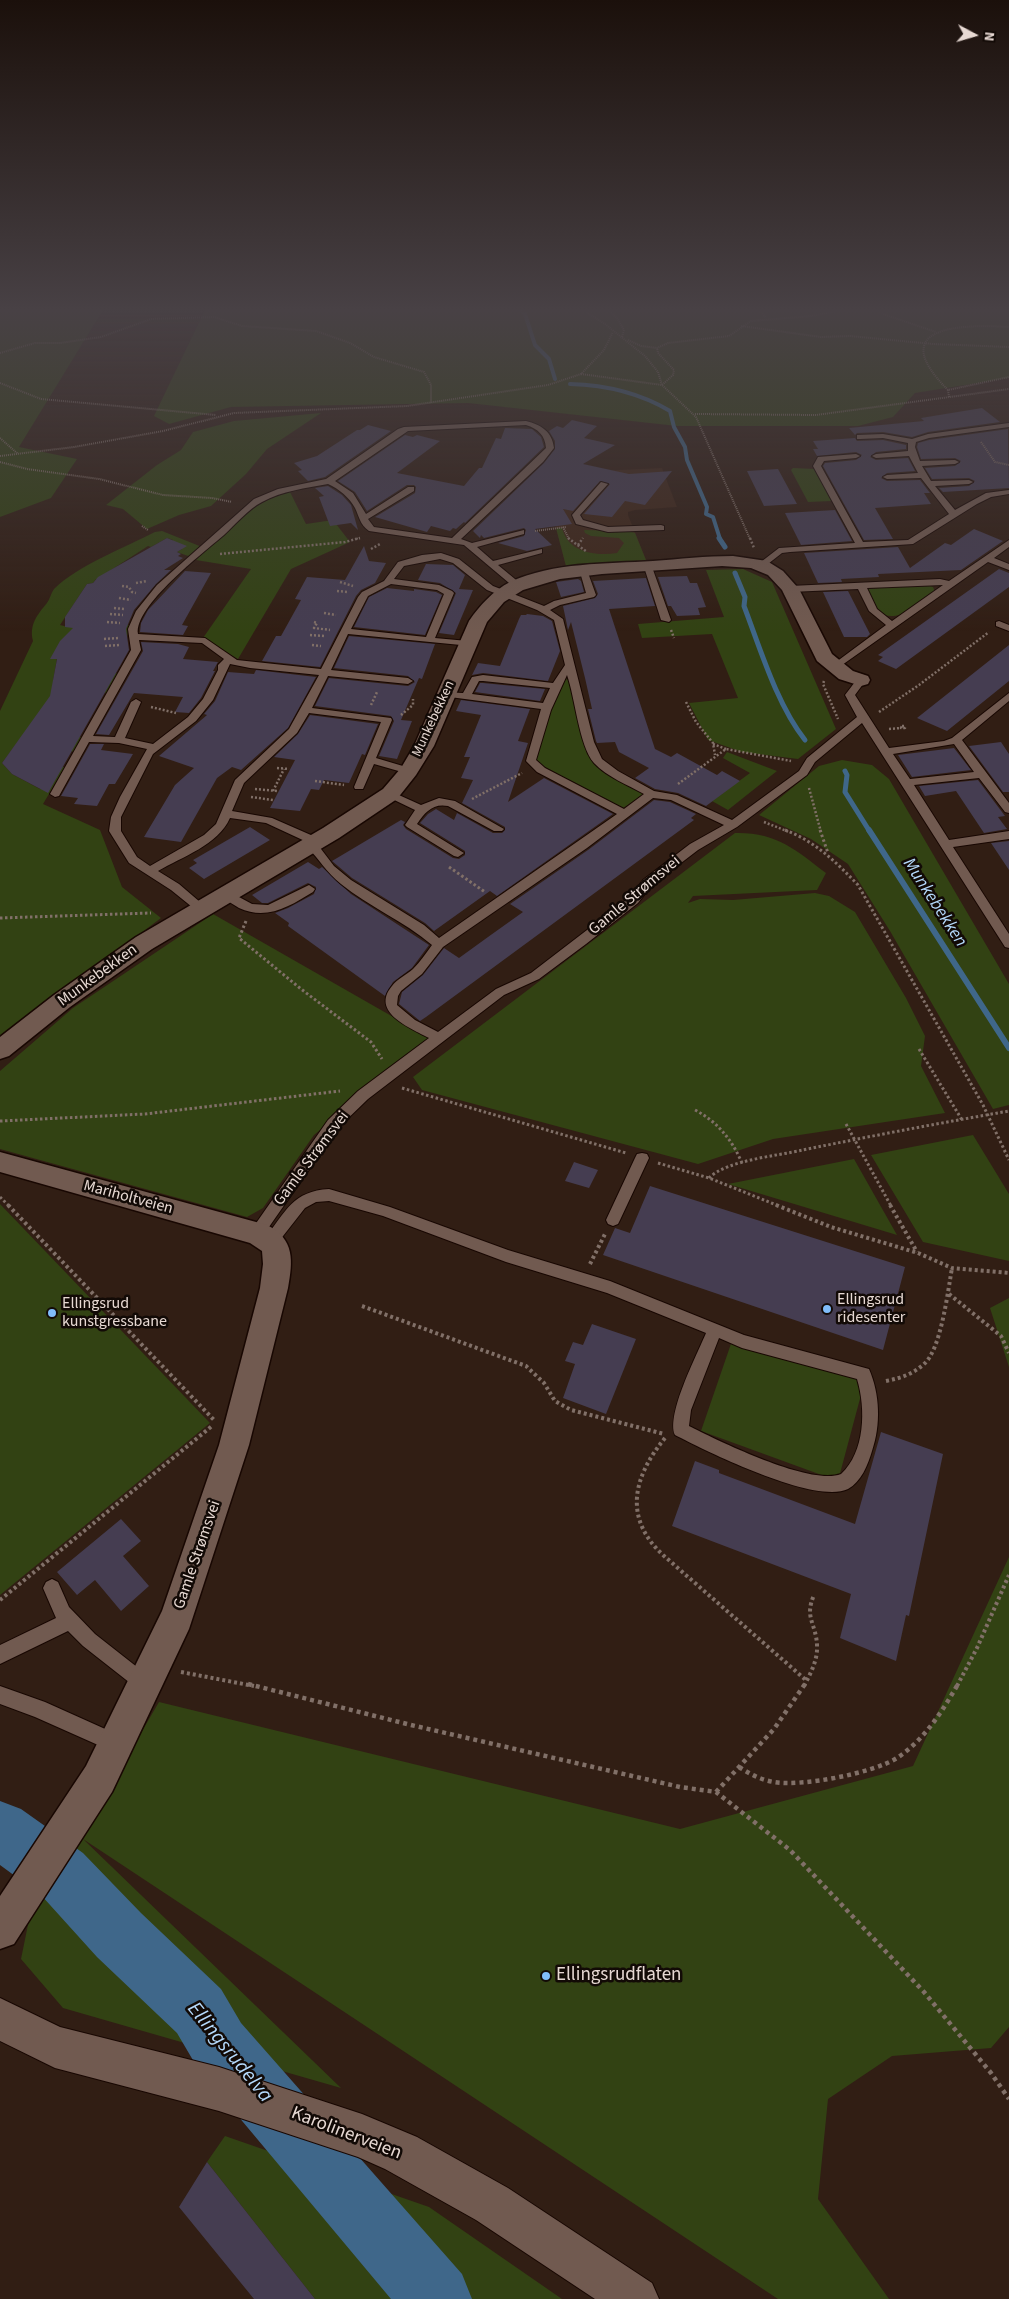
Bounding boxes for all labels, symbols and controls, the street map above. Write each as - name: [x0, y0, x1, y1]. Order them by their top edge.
- north arrow: [949, 10, 999, 60]
- text: N: [978, 31, 999, 42]
- street label: Munkebekken: [409, 678, 459, 760]
- street label: Gamle Strømsvei: [585, 852, 685, 940]
- water label: Munkebekken: [897, 854, 971, 952]
- street label: Munkebekken: [54, 941, 142, 1011]
- street label: Gamle Strømsvei: [270, 1108, 354, 1210]
- street label: Mariholtveien: [81, 1177, 175, 1219]
- place label: Ellingsrud ridesenter: [837, 1290, 905, 1328]
- place label: Ellingsrud kunstgressbane: [62, 1294, 167, 1332]
- marker: Ellingsrud ridesenter: [821, 1303, 833, 1315]
- marker: Ellingsrud kunstgressbane: [46, 1307, 58, 1319]
- street label: Gamle Strømsvei: [170, 1498, 226, 1612]
- place label: Ellingsrudflaten: [556, 1965, 681, 1987]
- marker: Ellingsrudflaten: [540, 1970, 552, 1982]
- water label: Ellingsrudelva: [181, 1998, 277, 2108]
- street label: Karolinerveien: [288, 2102, 404, 2166]

